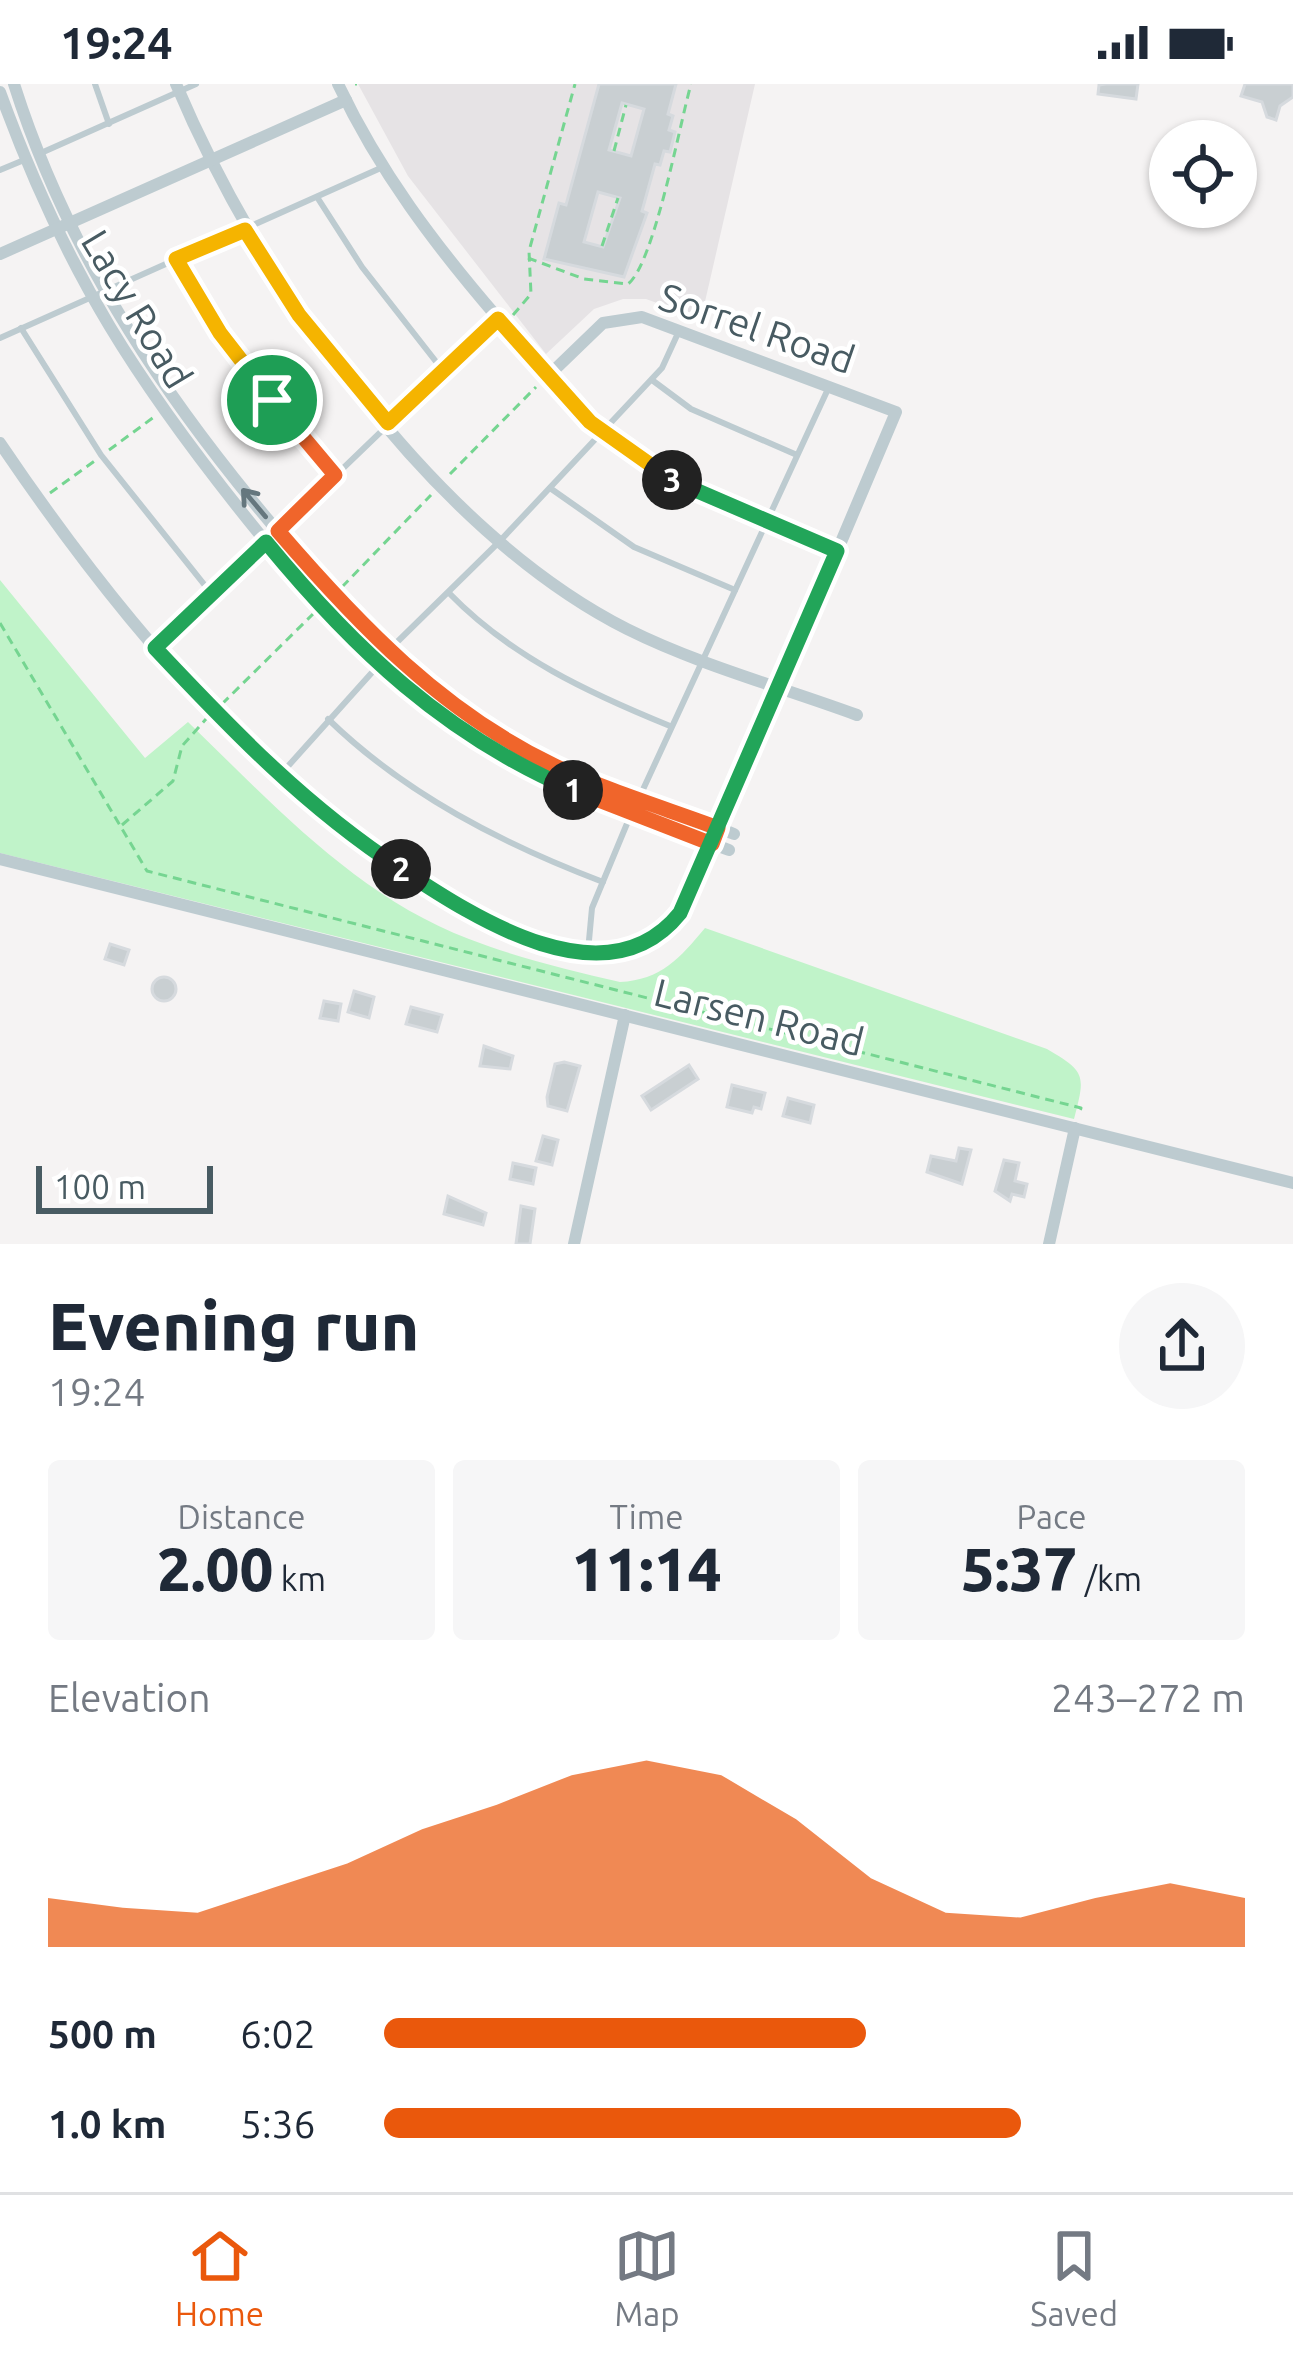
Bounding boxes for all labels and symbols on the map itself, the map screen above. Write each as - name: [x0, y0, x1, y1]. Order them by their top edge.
- street label: Lacy Road: [74, 222, 201, 395]
- street label: Sorrel Road: [654, 274, 860, 381]
- pin: [221, 349, 323, 451]
- pin: 3: [642, 450, 702, 510]
- one-way arrow: [241, 487, 267, 519]
- pin: 1: [543, 760, 603, 820]
- pin: 2: [371, 839, 431, 899]
- street label: Larsen Road: [650, 970, 868, 1063]
- scale bar: [36, 1160, 213, 1213]

